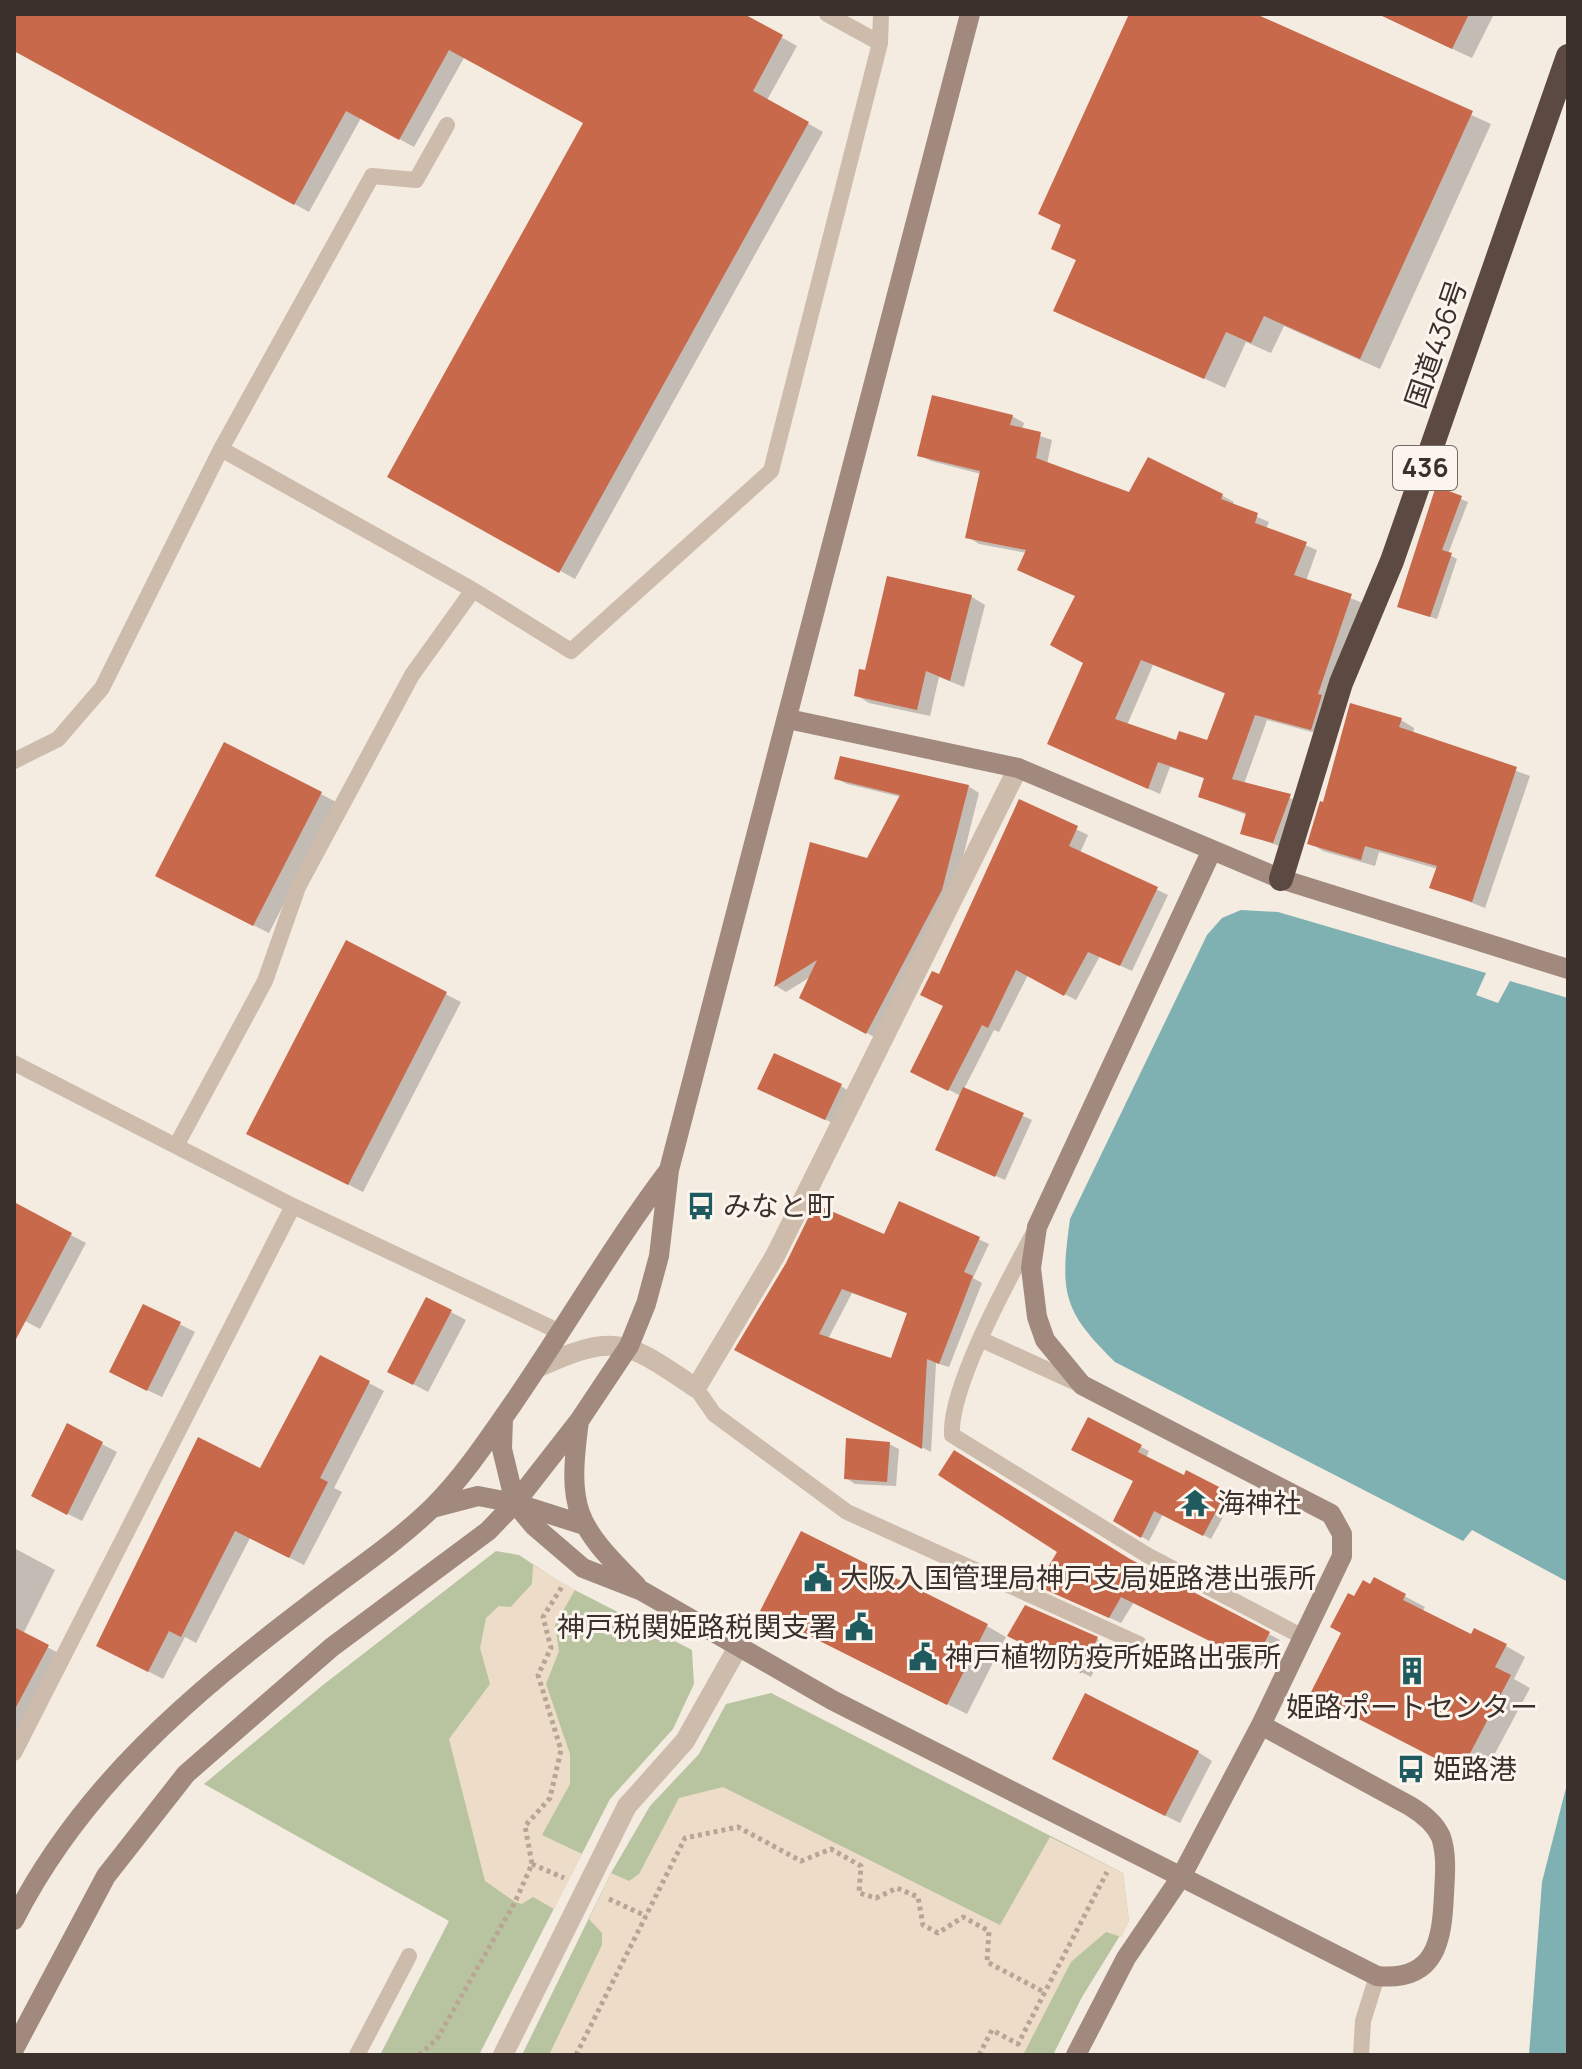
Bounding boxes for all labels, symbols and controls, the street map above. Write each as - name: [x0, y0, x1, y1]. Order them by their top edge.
- street label: 国道436号: [1395, 274, 1475, 413]
- road number: 436: [1393, 446, 1457, 490]
- place label: みなと町: [723, 1186, 835, 1224]
- bus stop icon: みなと町: [686, 1191, 716, 1221]
- place label: 海神社: [1217, 1483, 1301, 1521]
- temple icon: 海神社: [1180, 1488, 1210, 1518]
- place label: 大阪入国管理局神戸支局姫路港出張所: [840, 1558, 1316, 1596]
- public building icon: 大阪入国管理局神戸支局姫路港出張所: [803, 1563, 833, 1593]
- place label: 神戸税関姫路税関支署: [557, 1607, 837, 1645]
- public building icon: 神戸税関姫路税関支署: [844, 1612, 874, 1642]
- place label: 神戸植物防疫所姫路出張所: [945, 1637, 1281, 1675]
- public building icon: 神戸植物防疫所姫路出張所: [908, 1642, 938, 1672]
- building icon: 姫路ポートセンター: [1397, 1656, 1427, 1686]
- place label: 姫路ポートセンター: [1286, 1687, 1538, 1725]
- place label: 姫路港: [1433, 1749, 1517, 1787]
- bus stop icon: 姫路港: [1396, 1754, 1426, 1784]

